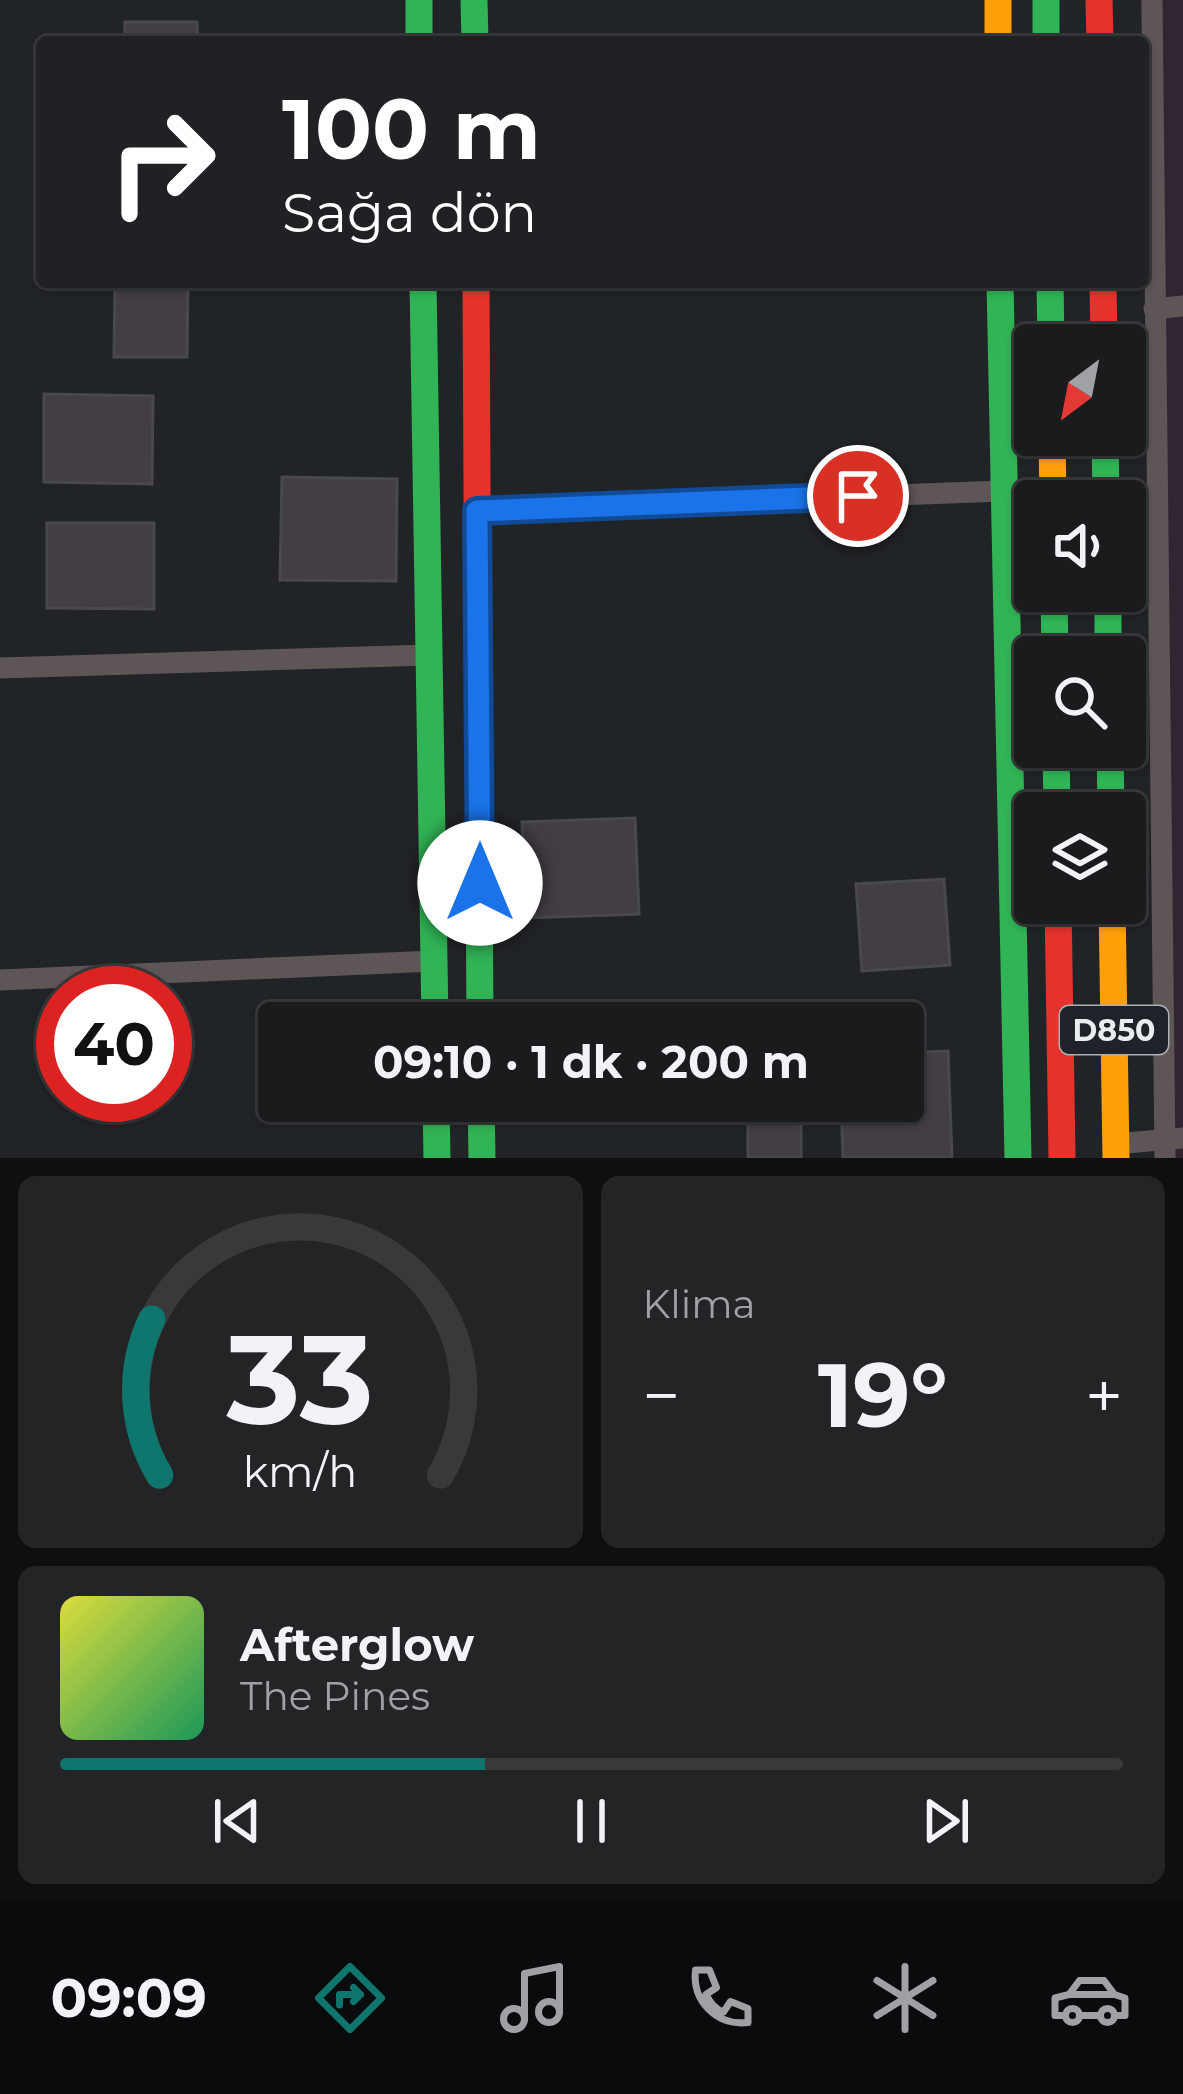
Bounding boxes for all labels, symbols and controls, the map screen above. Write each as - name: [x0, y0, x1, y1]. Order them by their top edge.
- text: 100 m: [282, 78, 541, 180]
- icon: right: [84, 84, 240, 240]
- text: Sağa dön: [282, 180, 537, 246]
- north arrow: [1014, 324, 1146, 456]
- map controls: [1014, 324, 1146, 924]
- pin: [807, 445, 909, 547]
- icon: arrive: [825, 463, 891, 529]
- button: sound: [1014, 480, 1146, 612]
- button: search: [1014, 636, 1146, 768]
- button: layers: [1014, 792, 1146, 924]
- position arrow: [417, 820, 543, 946]
- speed limit sign: 40: [36, 966, 192, 1122]
- road number: D850: [1060, 1006, 1168, 1054]
- text: 09:10 · 1 dk · 200 m: [373, 1034, 809, 1089]
- text: Klima: [643, 1280, 756, 1328]
- text: 33: [226, 1303, 374, 1455]
- text: 19°: [818, 1340, 948, 1450]
- text: −: [643, 1355, 680, 1436]
- text: +: [1085, 1355, 1123, 1436]
- text: km/h: [243, 1445, 357, 1498]
- text: Afterglow: [240, 1617, 474, 1672]
- text: The Pines: [240, 1672, 430, 1720]
- icon: previous: [204, 1788, 270, 1854]
- icon: pause: [558, 1788, 624, 1854]
- icon: next: [913, 1788, 979, 1854]
- icon: directions: [308, 1956, 392, 2040]
- icon: music: [493, 1956, 577, 2040]
- icon: phone: [678, 1956, 762, 2040]
- icon: climate: [863, 1956, 947, 2040]
- icon: car: [1048, 1956, 1132, 2040]
- text: 09:09: [51, 1965, 207, 2031]

